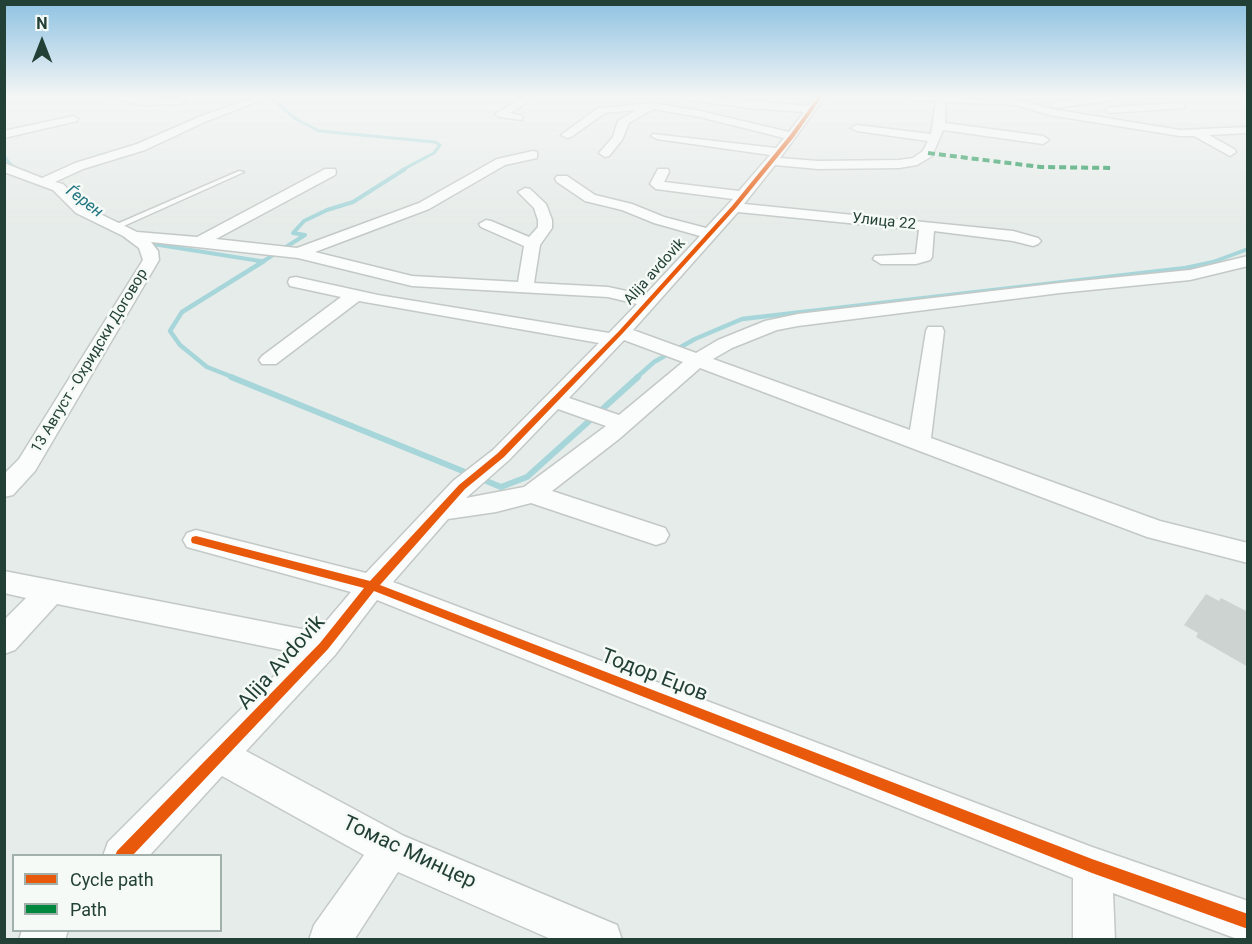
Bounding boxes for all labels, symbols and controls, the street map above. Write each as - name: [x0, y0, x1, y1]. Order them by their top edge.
- north arrow: [12, 12, 72, 72]
- text: N: [36, 14, 48, 33]
- water label: Ѓерен: [62, 182, 106, 222]
- street label: Улица 22: [851, 210, 917, 234]
- street label: Alija avdovik: [620, 235, 690, 309]
- street label: 13 Август - Охридски Договор: [28, 266, 152, 456]
- street label: Alija Avdovik: [233, 611, 331, 715]
- street label: Тодор Еџов: [597, 644, 711, 708]
- street label: Томас Минцер: [338, 811, 480, 895]
- legend: [12, 854, 222, 932]
- text: Cycle path: [70, 869, 154, 890]
- text: Path: [70, 899, 107, 920]

